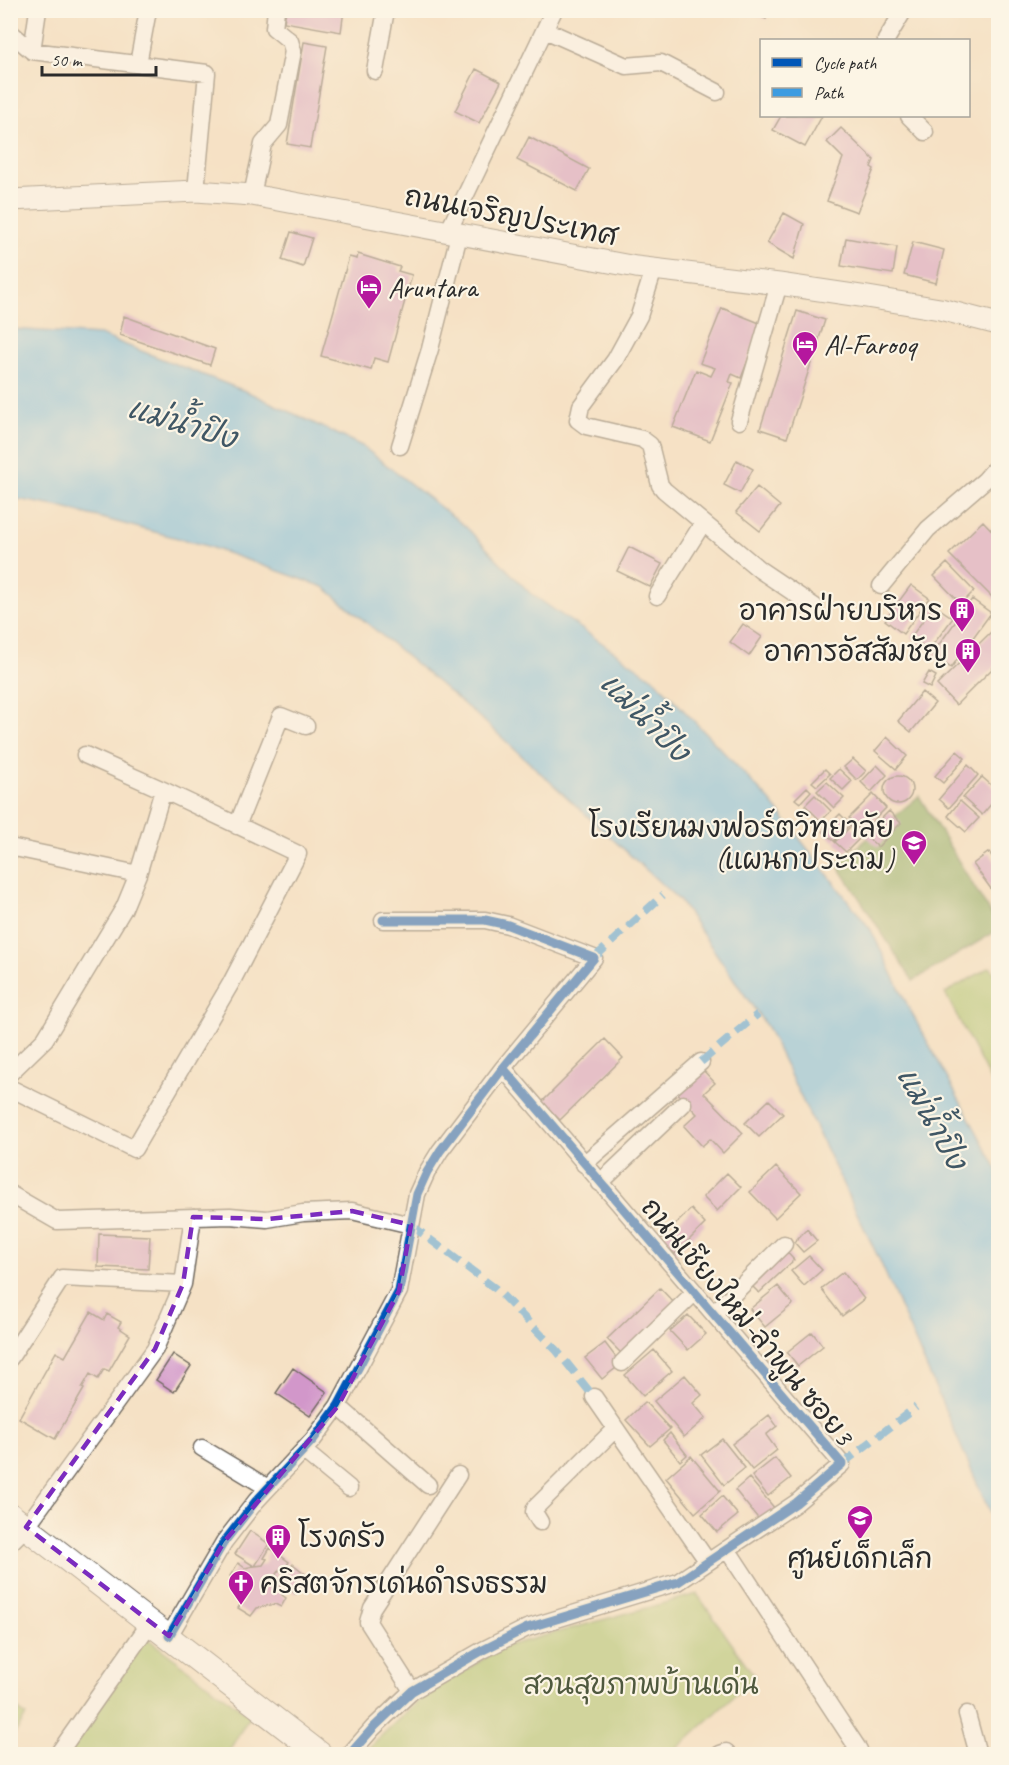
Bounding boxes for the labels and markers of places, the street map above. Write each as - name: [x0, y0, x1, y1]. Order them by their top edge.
- place label: Aruntara: [388, 270, 479, 305]
- hotel icon: Aruntara: [354, 272, 384, 310]
- place label: Al-Farooq: [824, 327, 919, 362]
- hotel icon: Al-Farooq: [790, 329, 820, 367]
- place label: อาคารฝ่ายบริหาร: [739, 592, 942, 628]
- building icon: อาคารฝ่ายบริหาร: [947, 595, 977, 633]
- place label: อาคารอัสสัมชัญ: [764, 634, 948, 669]
- building icon: อาคารอัสสัมชัญ: [953, 636, 983, 674]
- place label: โรงเรียนมงฟอร์ตวิทยาลัย (แผนกประถม): [588, 808, 896, 877]
- school or university icon: โรงเรียนมงฟอร์ตวิทยาลัย (แผนกประถม): [899, 828, 929, 866]
- school or university icon: ศูนย์เด็กเล็ก: [845, 1503, 875, 1541]
- place label: โรงครัว: [298, 1518, 385, 1555]
- building icon: โรงครัว: [263, 1522, 293, 1560]
- place label: ศูนย์เด็กเล็ก: [788, 1539, 932, 1579]
- place label: คริสตจักรเด่นดำรงธรรม: [260, 1565, 548, 1601]
- church icon: คริสตจักรเด่นดำรงธรรม: [226, 1568, 256, 1606]

